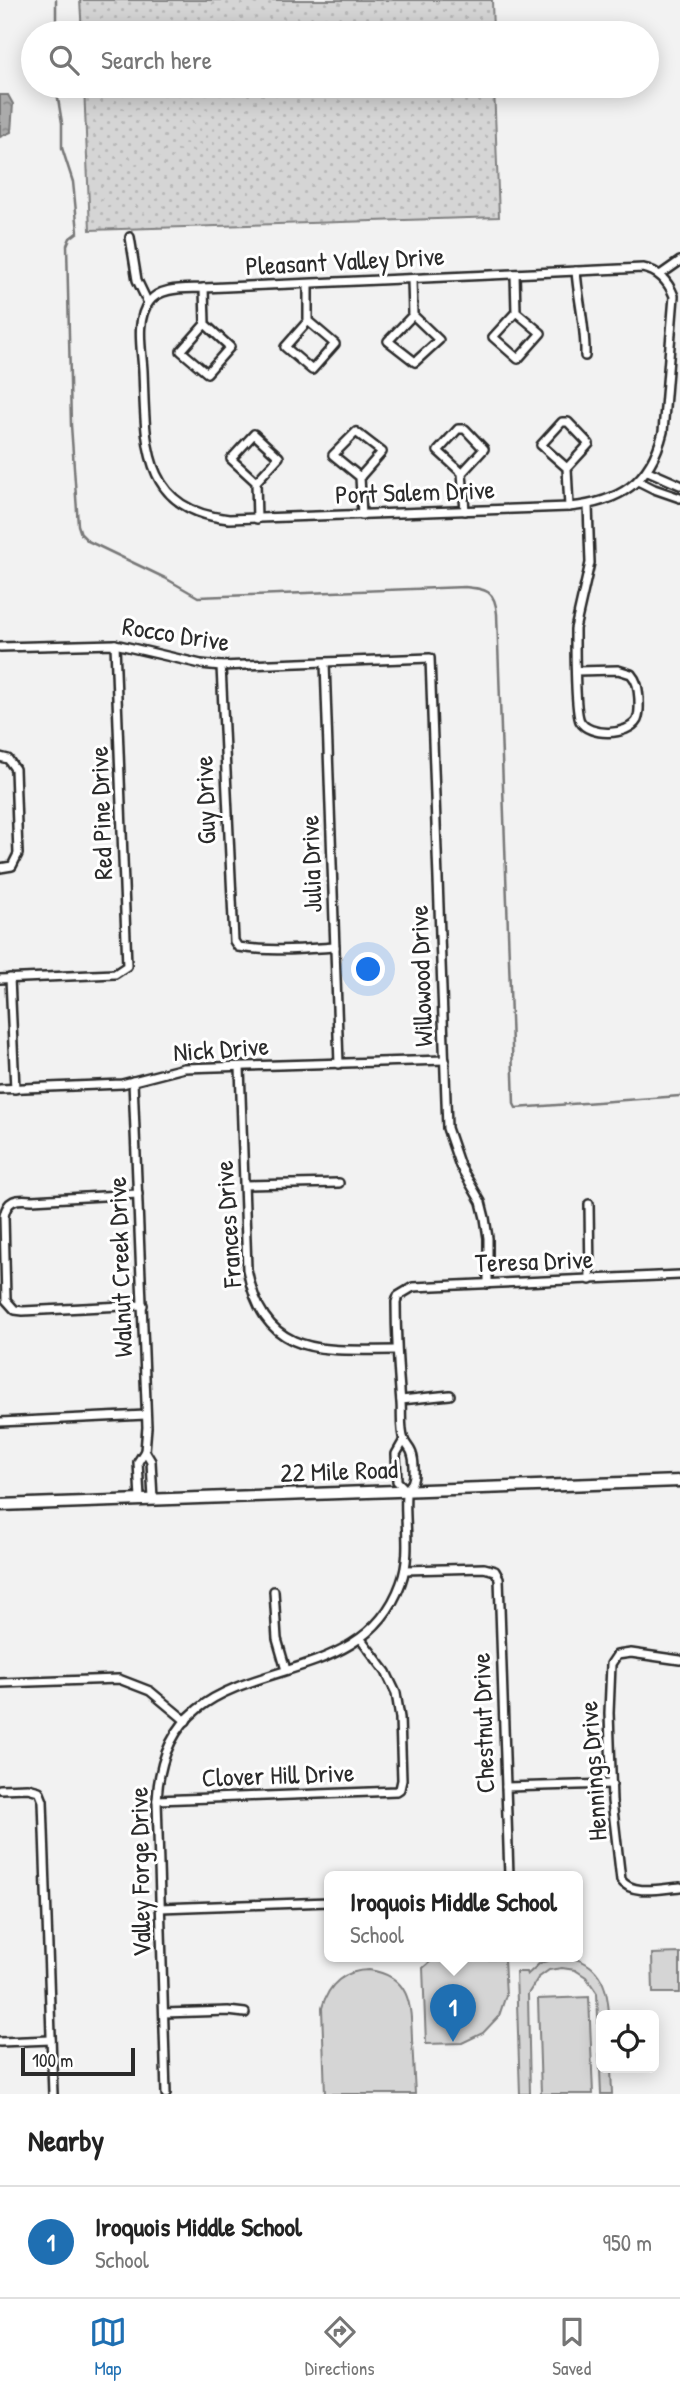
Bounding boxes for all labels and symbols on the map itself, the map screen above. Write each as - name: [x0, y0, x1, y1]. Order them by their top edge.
- street label: Pleasant Valley Drive: [245, 238, 445, 283]
- street label: Port Salem Drive: [334, 471, 495, 512]
- street label: Rocco Drive: [120, 608, 232, 659]
- street label: Red Pine Drive: [81, 746, 120, 880]
- street label: Guy Drive: [185, 755, 224, 845]
- street label: Julia Drive: [291, 814, 330, 914]
- street label: Willowood Drive: [401, 905, 440, 1047]
- your location: [351, 952, 385, 986]
- street label: Nick Drive: [172, 1028, 270, 1069]
- street label: Frances Drive: [206, 1159, 249, 1290]
- street label: Walnut Creek Drive: [99, 1176, 140, 1358]
- street label: Teresa Drive: [474, 1241, 594, 1280]
- street label: 22 Mile Road: [280, 1451, 398, 1490]
- street label: Chestnut Drive: [463, 1652, 502, 1794]
- street label: Hennings Drive: [570, 1700, 615, 1842]
- street label: Clover Hill Drive: [201, 1754, 355, 1795]
- street label: Valley Forge Drive: [121, 1787, 158, 1958]
- pin: 1: [430, 1984, 476, 2042]
- scale bar: [21, 2045, 135, 2077]

